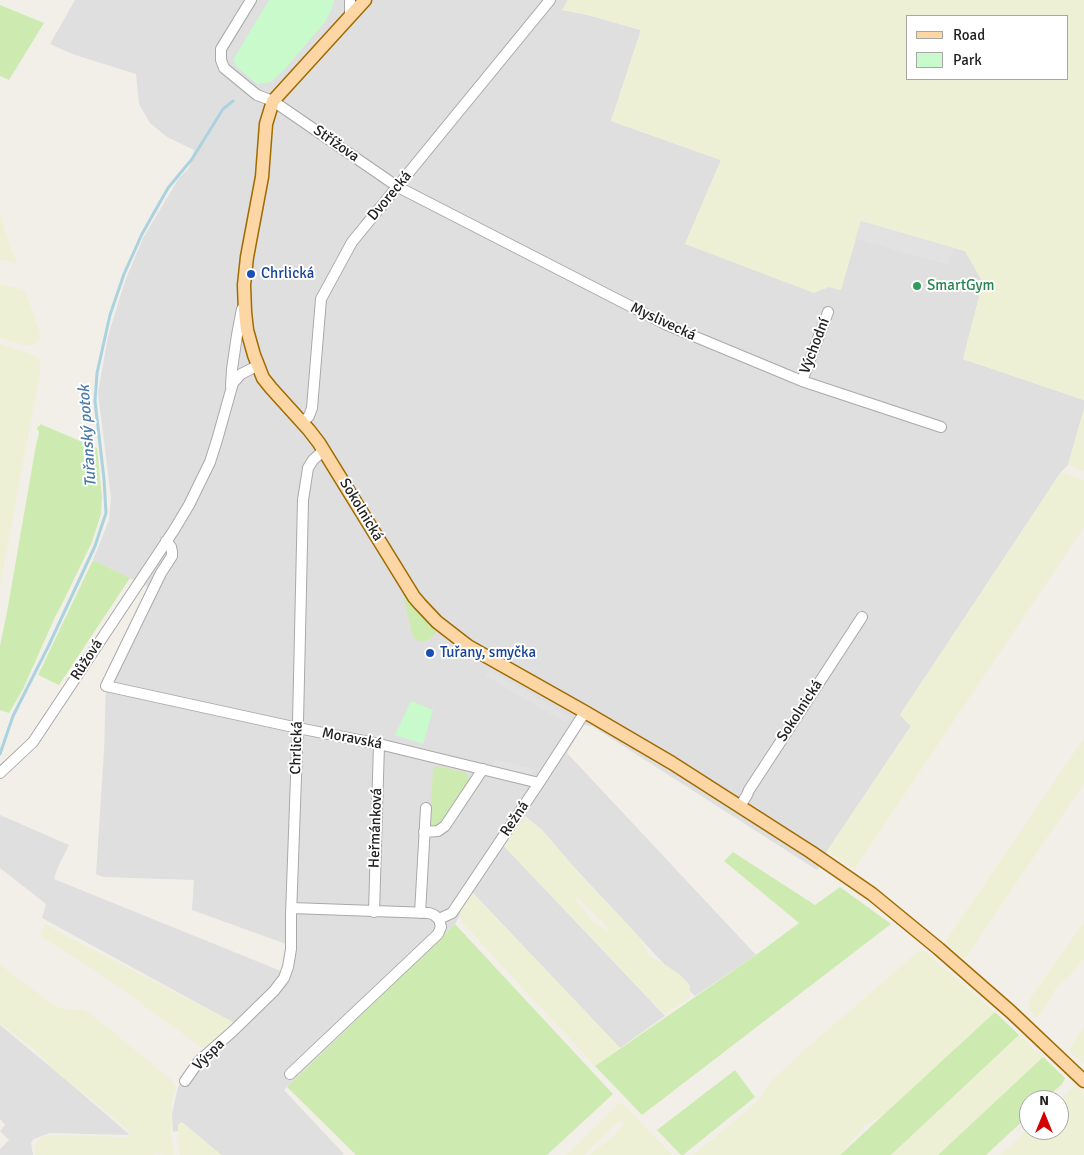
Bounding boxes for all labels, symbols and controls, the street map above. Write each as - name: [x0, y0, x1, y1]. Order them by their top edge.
- legend: [906, 15, 1069, 80]
- text: Road: [953, 26, 985, 44]
- text: Park: [953, 51, 982, 69]
- street label: Střížova: [310, 122, 362, 166]
- street label: Dvorecká: [364, 168, 416, 224]
- place label: Chrlická: [261, 265, 314, 283]
- marker: Chrlická: [245, 268, 257, 280]
- place label: SmartGym: [927, 277, 994, 295]
- marker: SmartGym: [911, 280, 923, 292]
- street label: Myslivecká: [627, 299, 699, 345]
- street label: Východní: [796, 316, 834, 376]
- water label: Tuřanský potok: [75, 384, 101, 488]
- street label: Sokolnická: [335, 475, 387, 545]
- street label: Růžová: [67, 636, 107, 684]
- place label: Tuřany, smyčka: [440, 644, 536, 662]
- marker: Tuřany, smyčka: [424, 647, 436, 659]
- street label: Sokolnická: [773, 677, 827, 745]
- street label: Chrlická: [287, 721, 307, 775]
- street label: Moravská: [320, 724, 384, 754]
- street label: Heřmánková: [366, 788, 386, 868]
- street label: Režná: [497, 798, 533, 840]
- street label: Výspa: [189, 1035, 229, 1075]
- north arrow: [1019, 1090, 1069, 1140]
- text: N: [1039, 1092, 1049, 1109]

